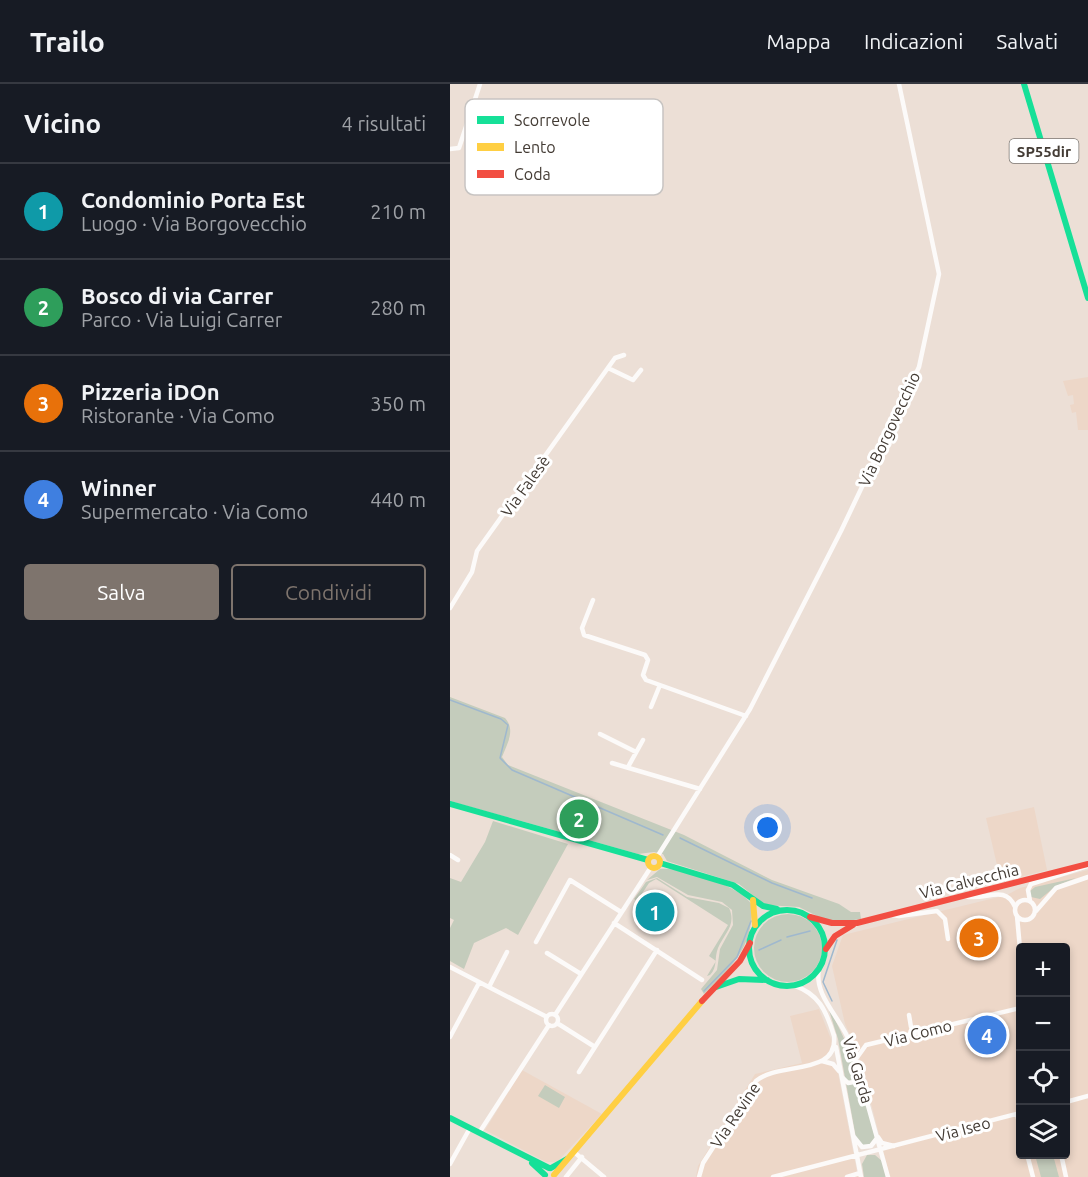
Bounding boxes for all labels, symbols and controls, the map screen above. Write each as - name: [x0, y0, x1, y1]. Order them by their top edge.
- text: Trailo: [30, 26, 105, 57]
- text: Mappa: [766, 29, 831, 53]
- text: Indicazioni: [864, 29, 963, 53]
- text: Salvati: [996, 29, 1058, 53]
- legend: [465, 99, 663, 195]
- text: Vicino: [24, 109, 101, 138]
- text: Scorrevole: [514, 111, 590, 129]
- text: 4 risultati: [342, 112, 426, 135]
- text: Lento: [514, 138, 556, 156]
- road number: SP55dir: [1010, 139, 1078, 163]
- text: Coda: [514, 165, 551, 183]
- text: Condominio Porta Est: [81, 187, 305, 212]
- text: 1: [38, 200, 49, 223]
- text: 210 m: [370, 200, 426, 223]
- text: Luogo · Via Borgovecchio: [81, 212, 307, 235]
- text: Bosco di via Carrer: [81, 283, 273, 308]
- text: 2: [38, 296, 49, 319]
- text: 280 m: [370, 296, 426, 319]
- text: Parco · Via Luigi Carrer: [81, 308, 282, 331]
- street label: Via Borgovecchio: [855, 369, 923, 489]
- text: Pizzeria iDOn: [81, 379, 220, 404]
- text: 3: [38, 392, 49, 415]
- text: 350 m: [370, 392, 426, 415]
- text: Ristorante · Via Como: [81, 404, 275, 427]
- street label: Via Falesè: [497, 452, 553, 520]
- text: Winner: [81, 475, 156, 500]
- text: 4: [38, 488, 49, 511]
- text: 440 m: [370, 488, 426, 511]
- text: Supermercato · Via Como: [81, 500, 308, 523]
- button: Salva: [24, 564, 219, 620]
- button: Condividi: [231, 564, 426, 620]
- pin: 2: [560, 796, 598, 842]
- your location: [753, 813, 782, 842]
- street label: Via Calvecchia: [918, 860, 1020, 902]
- pin: 1: [636, 890, 674, 934]
- pin: 3: [960, 916, 998, 960]
- map controls: [1016, 943, 1070, 1159]
- button: +: [1016, 943, 1070, 997]
- button: −: [1016, 997, 1070, 1051]
- pin: 4: [968, 1012, 1006, 1058]
- street label: Via Como: [882, 1016, 954, 1050]
- street label: Via Garda: [839, 1034, 877, 1106]
- button: locate: [1016, 1051, 1070, 1105]
- street label: Via Revine: [707, 1079, 763, 1151]
- button: layers: [1016, 1105, 1070, 1159]
- street label: Via Iseo: [934, 1113, 992, 1145]

